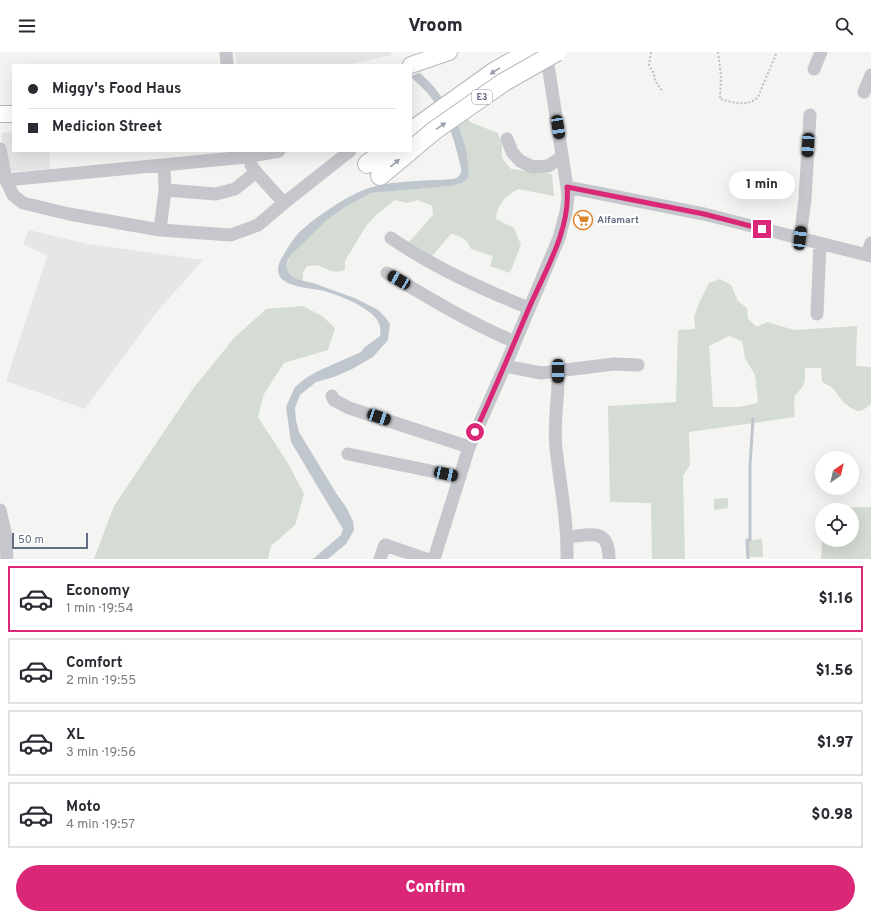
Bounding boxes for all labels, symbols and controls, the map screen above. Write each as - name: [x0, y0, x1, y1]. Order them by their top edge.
- icon: menu: [16, 15, 38, 37]
- text: Vroom: [408, 15, 463, 38]
- icon: search: [833, 15, 855, 37]
- one-way arrow: [490, 68, 501, 75]
- text: Miggy's Food Haus: [52, 80, 182, 99]
- road number: E3: [472, 90, 492, 104]
- car: [550, 114, 566, 140]
- text: Medicion Street: [52, 118, 162, 137]
- one-way arrow: [436, 122, 447, 130]
- car: [801, 133, 815, 157]
- one-way arrow: [389, 159, 400, 168]
- callout: 1 min: [729, 171, 795, 199]
- text: 1 min: [746, 177, 778, 193]
- supermarket icon: Alfamart: [572, 209, 594, 231]
- place label: Alfamart: [597, 214, 639, 227]
- route end: [753, 220, 771, 238]
- car: [793, 225, 807, 251]
- car: [386, 269, 412, 291]
- car: [552, 359, 564, 383]
- car: [366, 407, 392, 427]
- route start: [466, 423, 484, 441]
- north arrow: [815, 451, 859, 495]
- map controls: [815, 451, 859, 547]
- car: [433, 466, 459, 482]
- button: locate: [815, 503, 859, 547]
- scale bar: [12, 531, 88, 550]
- text: 50 m: [18, 533, 44, 547]
- icon: car: [18, 581, 54, 617]
- text: Economy: [66, 582, 130, 601]
- text: $1.16: [818, 590, 853, 609]
- text: 1 min · 19:54: [66, 601, 134, 617]
- icon: car: [18, 653, 54, 689]
- text: Comfort: [66, 654, 123, 673]
- text: $1.56: [815, 662, 853, 681]
- text: 2 min · 19:55: [66, 673, 136, 689]
- icon: car: [18, 725, 54, 761]
- text: XL: [66, 726, 84, 745]
- text: $1.97: [817, 734, 853, 753]
- text: 3 min · 19:56: [66, 745, 136, 761]
- icon: car: [18, 797, 54, 833]
- text: Moto: [66, 798, 101, 817]
- text: $0.98: [811, 806, 853, 825]
- text: 4 min · 19:57: [66, 817, 135, 833]
- button: Confirm: [16, 865, 855, 911]

